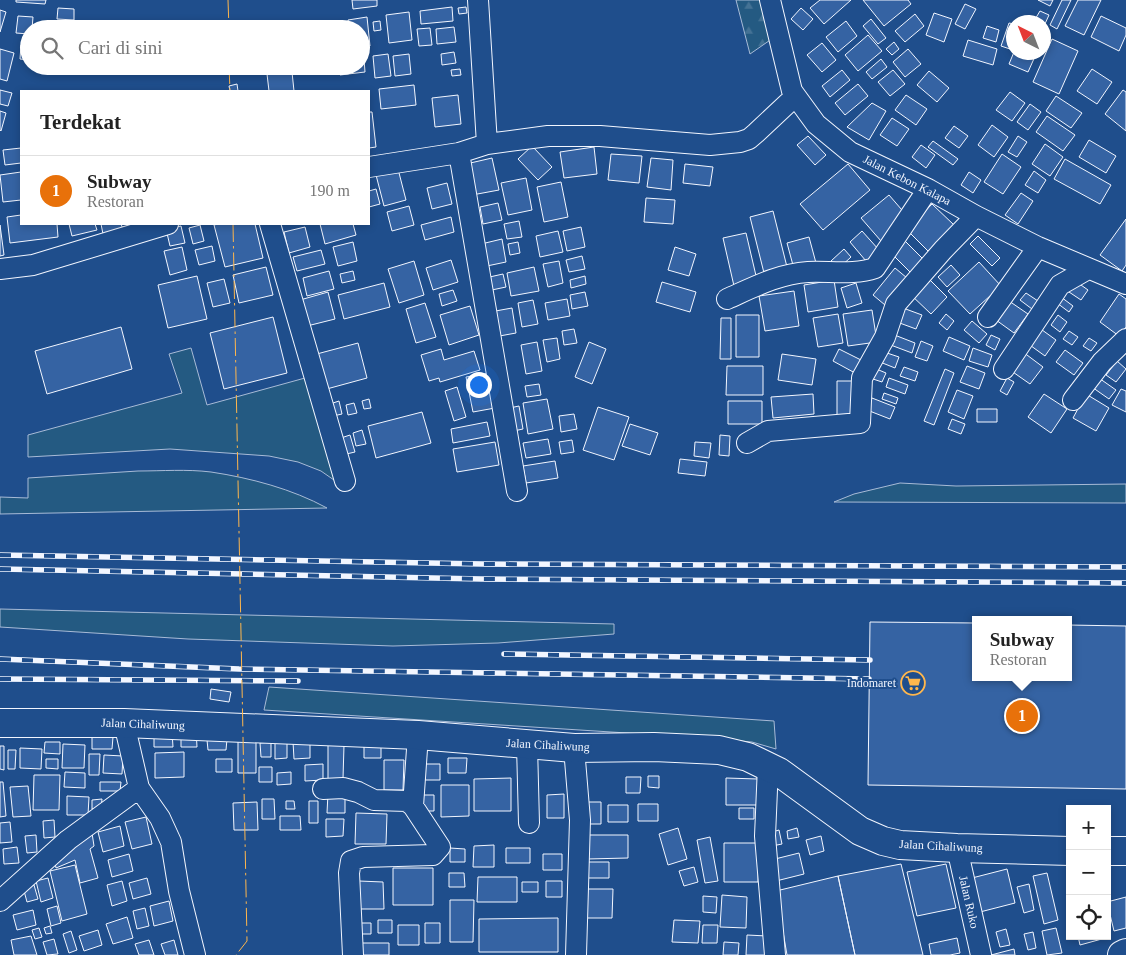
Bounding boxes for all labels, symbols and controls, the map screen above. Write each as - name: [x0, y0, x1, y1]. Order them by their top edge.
- north arrow: [1006, 15, 1051, 60]
- search box: [20, 20, 370, 75]
- icon: search: [38, 34, 66, 62]
- text: Cari di sini: [78, 37, 162, 58]
- text: Terdekat: [40, 110, 121, 134]
- street label: Jalan Kebon Kalapa: [861, 152, 954, 208]
- text: Subway: [87, 171, 151, 192]
- text: 1: [52, 182, 60, 199]
- text: 190 m: [310, 182, 350, 199]
- text: Restoran: [87, 193, 144, 210]
- your location: [466, 372, 492, 398]
- popup: [972, 616, 1072, 681]
- text: Subway: [990, 629, 1054, 650]
- text: Restoran: [990, 651, 1047, 668]
- supermarket icon: Indomaret: [900, 670, 926, 696]
- place label: Indomaret: [847, 676, 897, 690]
- pin: 1: [1006, 697, 1038, 735]
- street label: Jalan Cihaliwung: [101, 716, 185, 732]
- street label: Jalan Cihaliwung: [506, 736, 590, 754]
- map controls: [1066, 805, 1111, 940]
- button: +: [1066, 805, 1111, 850]
- street label: Jalan Cihaliwung: [899, 837, 983, 855]
- button: −: [1066, 850, 1111, 895]
- street label: Jalan Ruko: [956, 874, 982, 930]
- button: locate: [1066, 895, 1111, 940]

